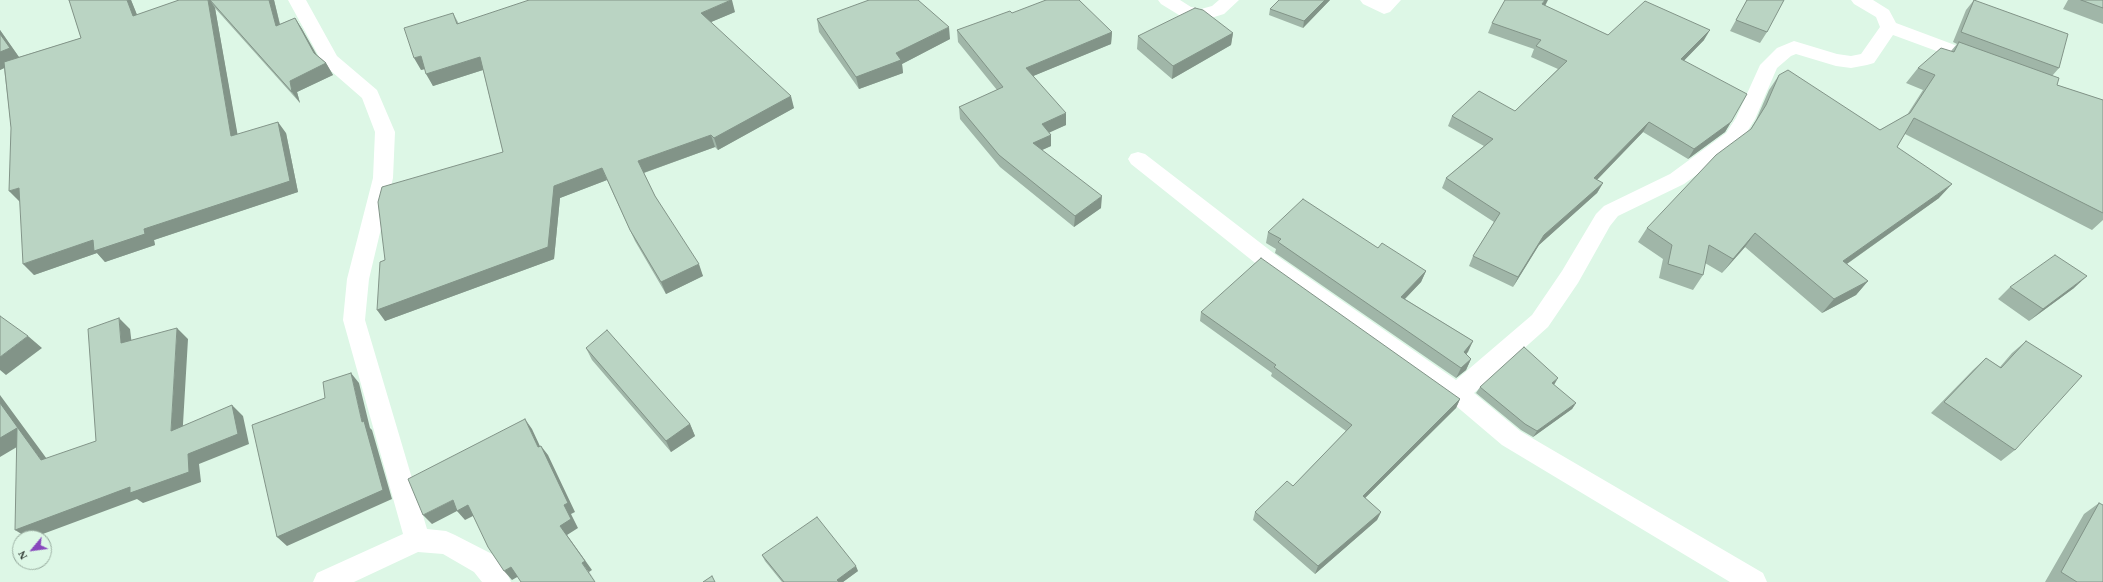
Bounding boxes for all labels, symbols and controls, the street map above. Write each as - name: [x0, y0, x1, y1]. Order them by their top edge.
- north arrow: [12, 530, 52, 570]
- text: N: [15, 549, 30, 562]

